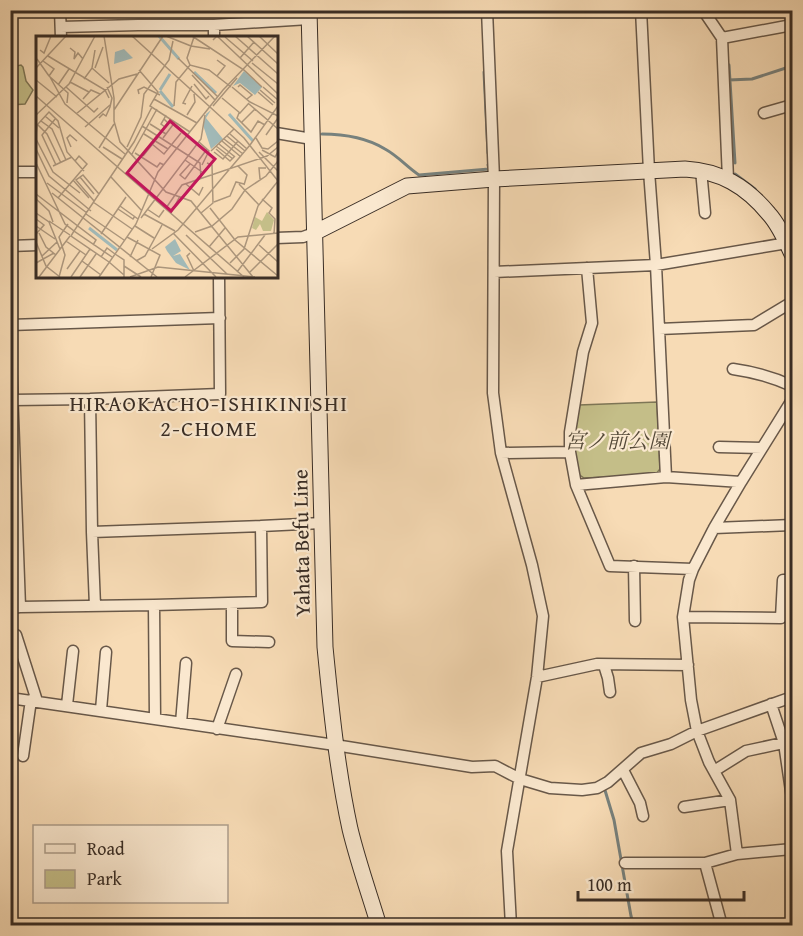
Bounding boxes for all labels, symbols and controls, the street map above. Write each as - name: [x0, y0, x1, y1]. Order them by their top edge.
- inset map: [36, 36, 278, 278]
- district label: HIRAOKACHO-ISHIKINISHI 2-CHOME: [70, 387, 348, 444]
- park label: 宮ノ前公園: [565, 425, 672, 456]
- street label: Yahata Befu Line: [284, 469, 318, 617]
- legend: [33, 825, 228, 903]
- text: Road: [87, 835, 125, 862]
- scale bar: [578, 864, 744, 902]
- text: Park: [87, 865, 123, 892]
- text: 100 m: [587, 871, 632, 898]

